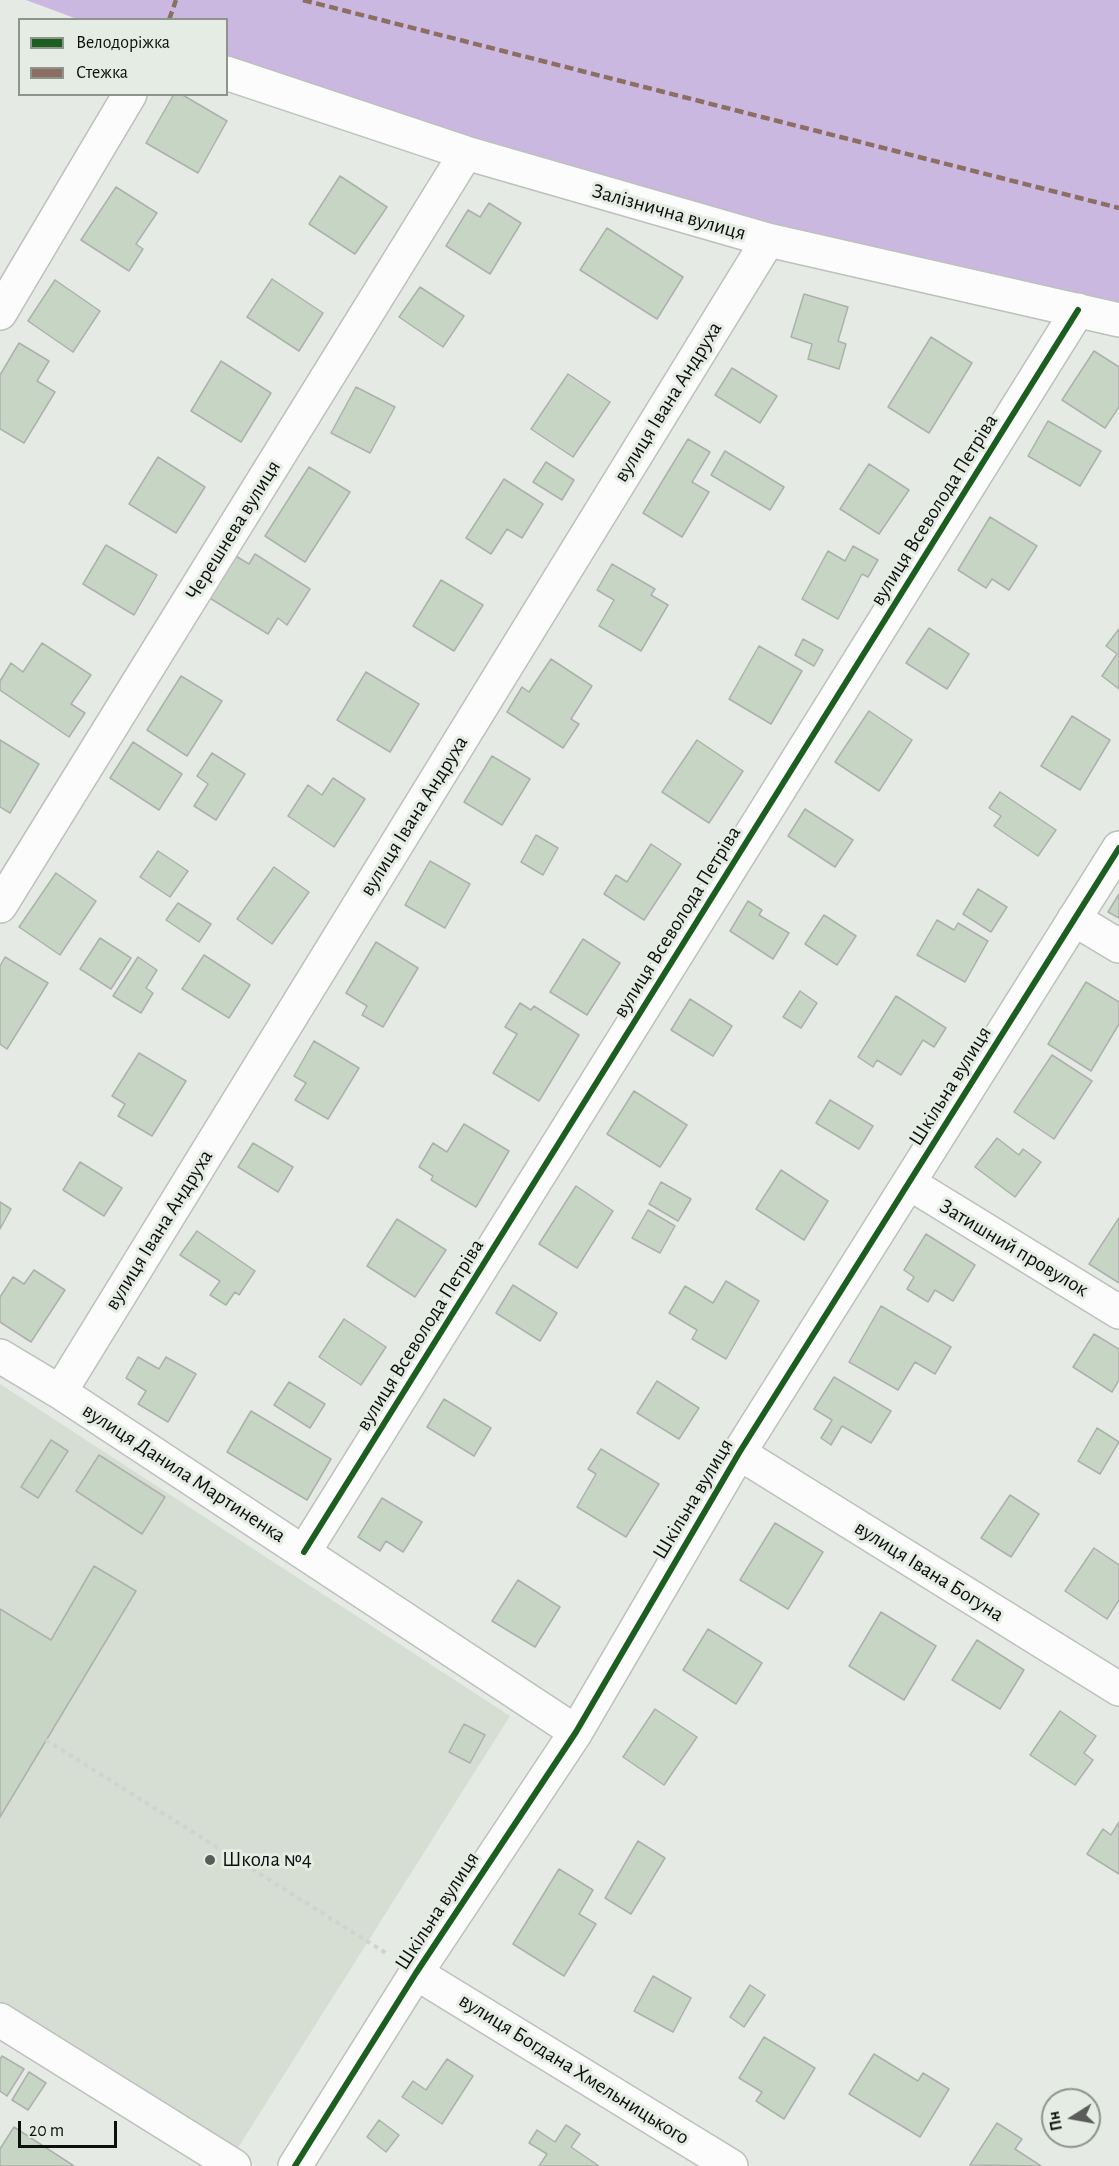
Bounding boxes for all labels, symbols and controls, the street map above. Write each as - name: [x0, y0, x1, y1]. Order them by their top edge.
- legend: [18, 18, 228, 96]
- text: Велодоріжка: [76, 34, 170, 52]
- text: Стежка: [76, 64, 128, 82]
- street label: Залізнична вулиця: [589, 178, 749, 246]
- street label: вулиця Івана Андруха: [608, 317, 728, 487]
- street label: вулиця Всеволода Петріва: [865, 409, 1003, 611]
- street label: Черешнева вулиця: [180, 456, 286, 604]
- street label: вулиця Івана Андруха: [354, 731, 474, 901]
- street label: вулиця Всеволода Петріва: [608, 821, 746, 1023]
- street label: Шкільна вулиця: [903, 1021, 997, 1151]
- street label: вулиця Івана Андруха: [99, 1145, 219, 1315]
- street label: Затишний провулок: [935, 1194, 1093, 1302]
- street label: вулиця Всеволода Петріва: [351, 1234, 489, 1436]
- street label: вулиця Данила Мартиненка: [78, 1398, 290, 1548]
- street label: Шкільна вулиця: [647, 1434, 739, 1564]
- street label: вулиця Івана Богуна: [850, 1515, 1008, 1627]
- place label: Школа №4: [222, 1847, 312, 1873]
- street label: Шкільна вулиця: [389, 1847, 485, 1975]
- marker: Школа №4: [203, 1853, 217, 1867]
- street label: вулиця Богдана Хмельницького: [454, 1988, 694, 2150]
- north arrow: [1041, 2088, 1101, 2148]
- scale bar: [21, 2109, 120, 2147]
- text: Пн: [1046, 2110, 1065, 2132]
- text: 20 m: [29, 2122, 64, 2140]

